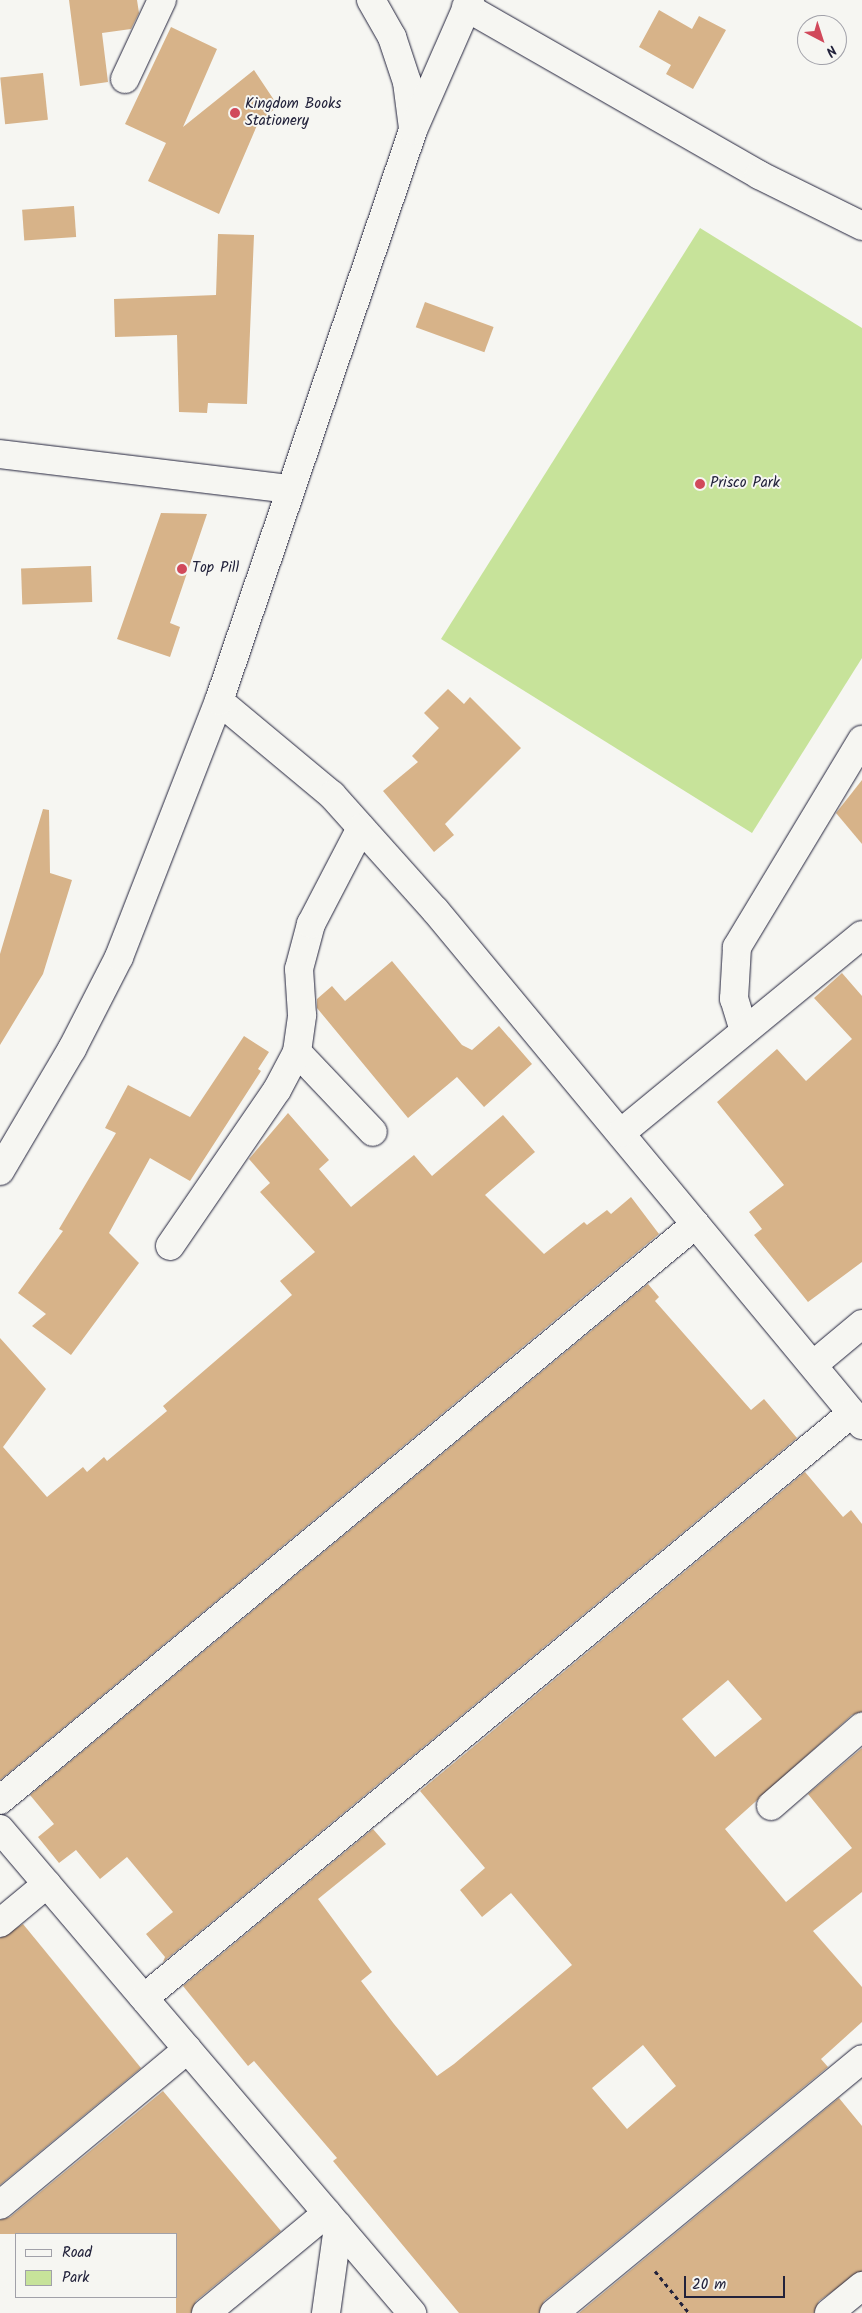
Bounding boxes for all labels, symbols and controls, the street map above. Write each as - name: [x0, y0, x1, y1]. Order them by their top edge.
- north arrow: [797, 15, 847, 65]
- text: N: [821, 39, 841, 62]
- place label: Kingdom Books Stationery: [245, 95, 341, 130]
- marker: Kingdom Books Stationery: [229, 107, 241, 119]
- place label: Prisco Park: [710, 475, 780, 493]
- marker: Prisco Park: [694, 478, 706, 490]
- place label: Top Pill: [192, 560, 239, 578]
- marker: Top Pill: [176, 563, 188, 575]
- legend: [15, 2233, 178, 2298]
- text: Road: [62, 2241, 92, 2265]
- text: Park: [62, 2266, 89, 2290]
- scale bar: [687, 2266, 788, 2298]
- text: 20 m: [692, 2273, 726, 2297]

